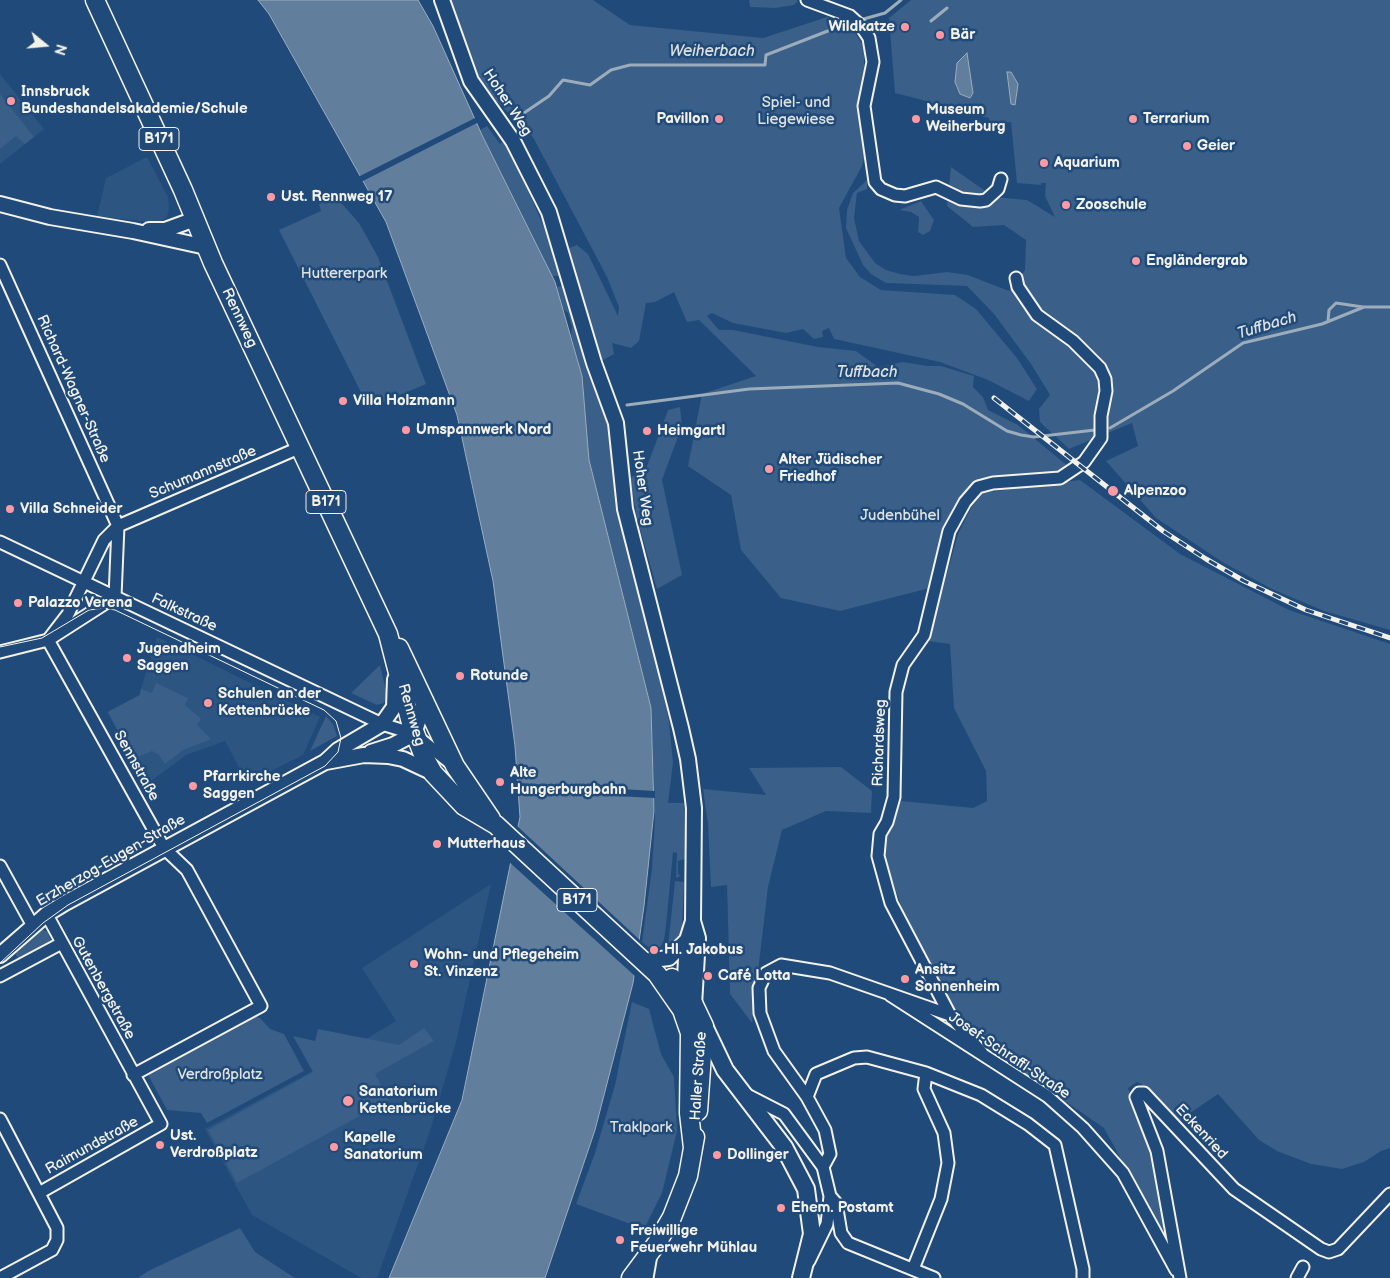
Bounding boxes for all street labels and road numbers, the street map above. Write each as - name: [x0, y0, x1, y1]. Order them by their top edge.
- street label: Hoher Weg: [479, 66, 535, 140]
- road number: B171: [139, 128, 179, 150]
- street label: Rennweg: [217, 285, 261, 351]
- street label: Richard-Wagner-Straße: [32, 312, 114, 466]
- street label: Schumannstraße: [147, 442, 259, 504]
- street label: Hoher Weg: [628, 449, 656, 527]
- road number: B171: [306, 491, 346, 514]
- street label: Falkstraße: [148, 590, 220, 636]
- street label: Rennweg: [394, 682, 428, 748]
- street label: Richardsweg: [869, 699, 891, 787]
- street label: Sennstraße: [109, 728, 163, 804]
- street label: Erzherzog-Eugen-Straße: [33, 811, 189, 911]
- road number: B171: [557, 888, 597, 912]
- street label: Gutenbergstraße: [67, 933, 139, 1043]
- street label: Josef-Schraffl-Straße: [945, 1009, 1073, 1103]
- street label: Haller Straße: [687, 1031, 711, 1121]
- street label: Eckenried: [1171, 1101, 1231, 1163]
- street label: Raimundstraße: [42, 1113, 142, 1179]

